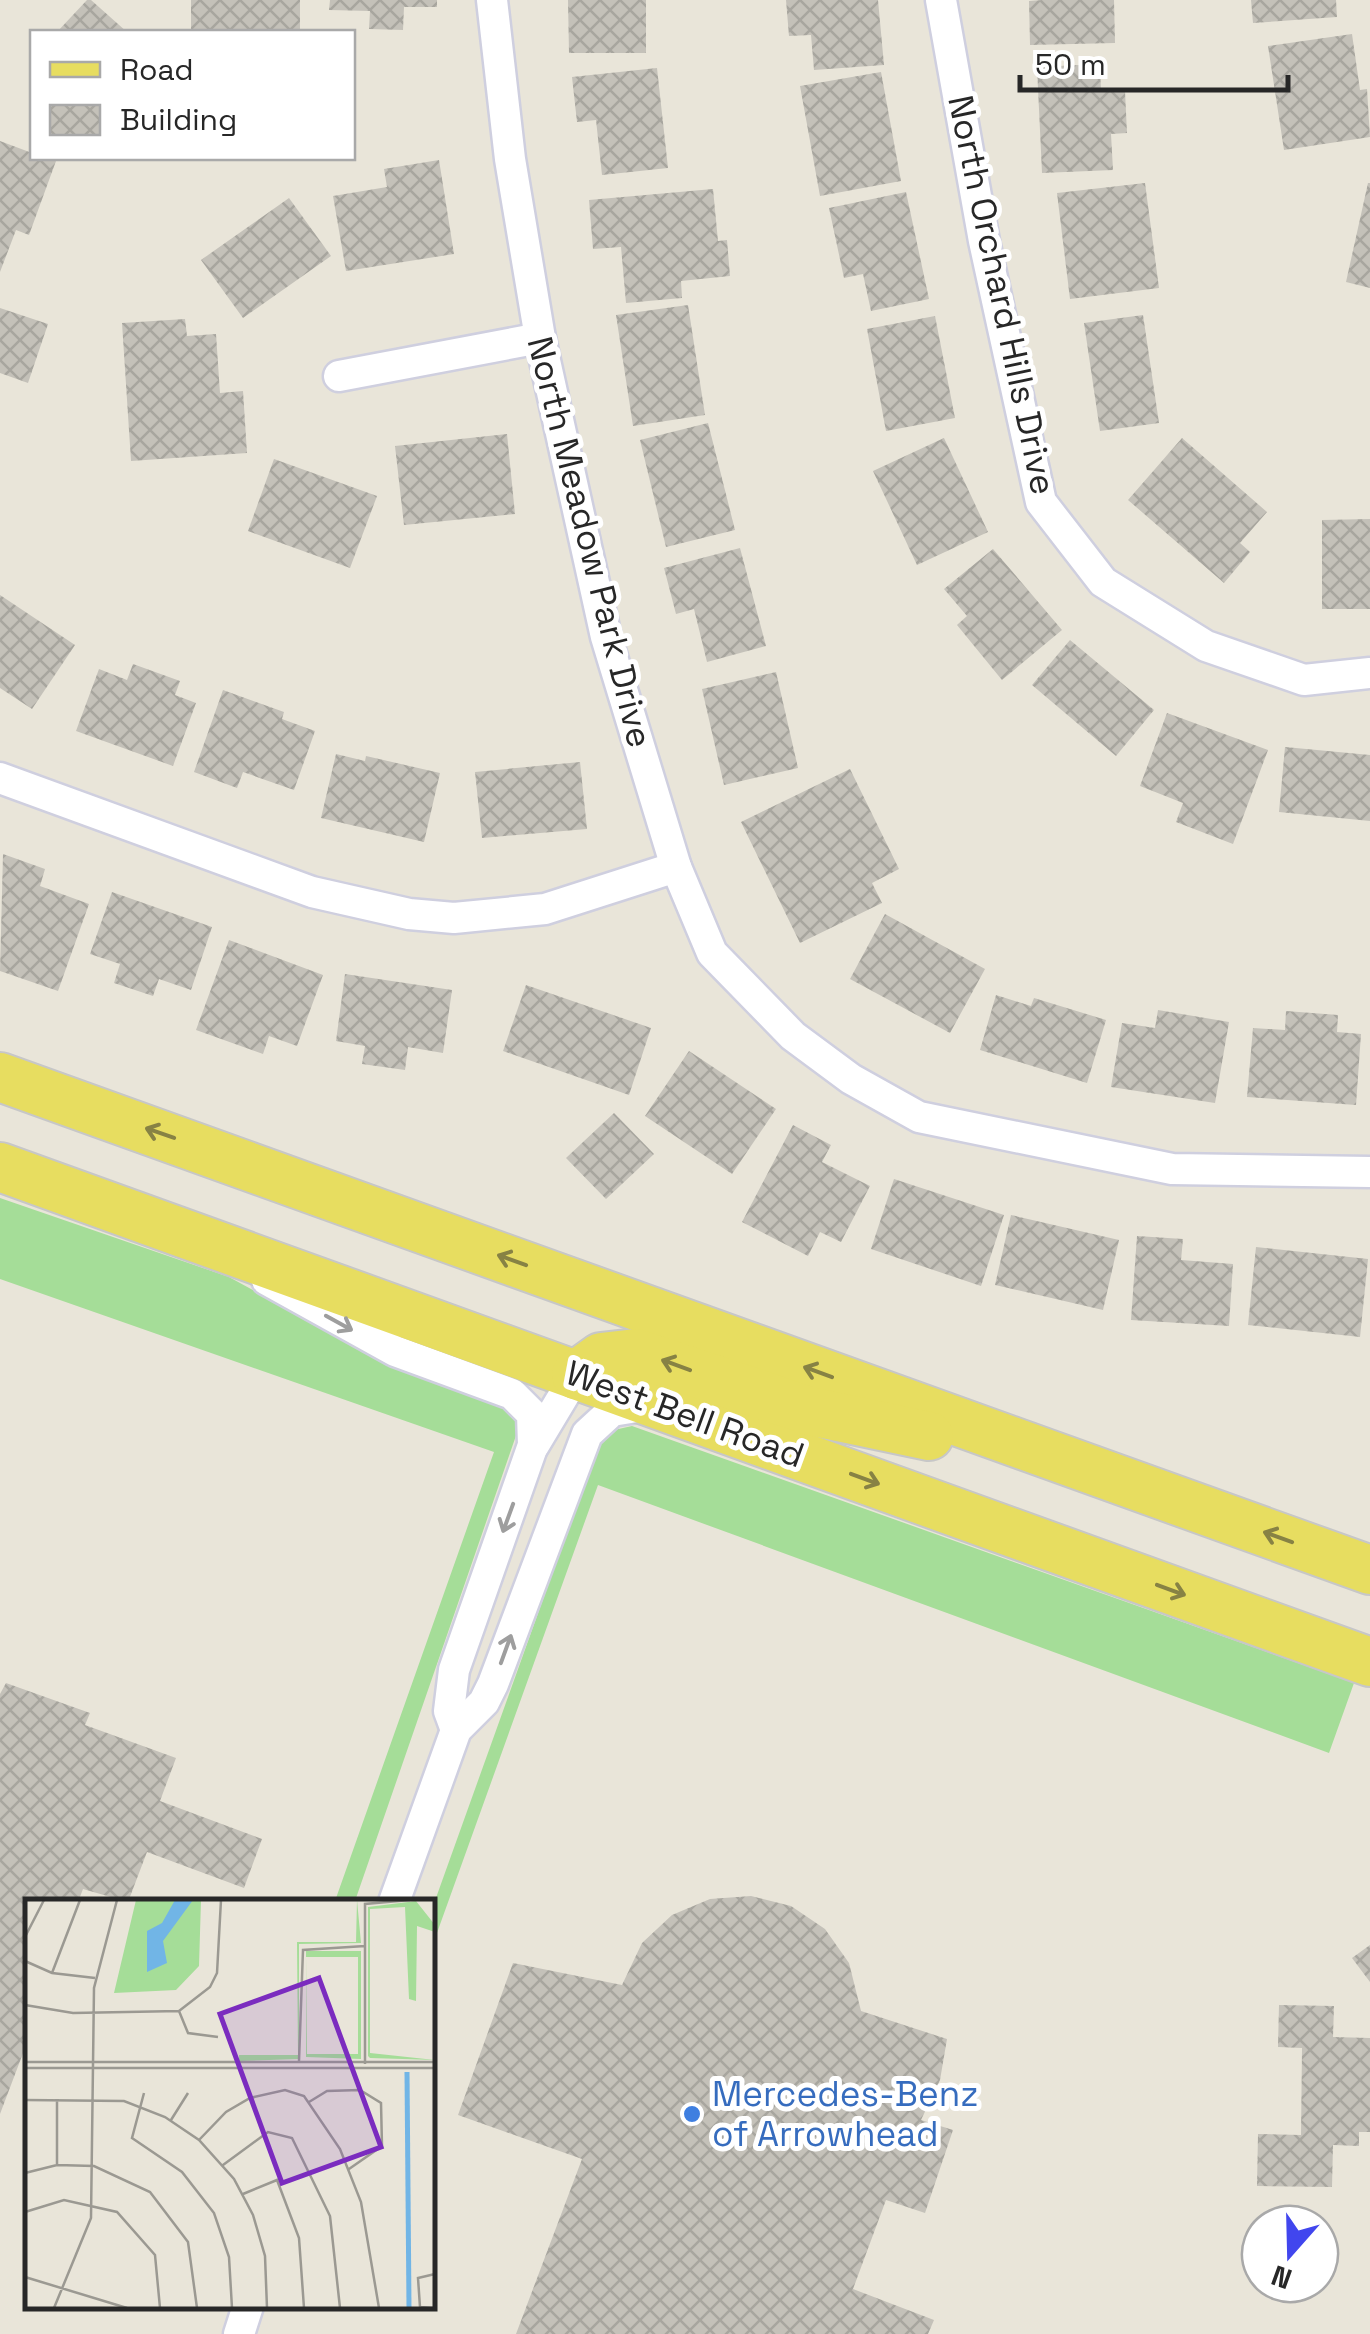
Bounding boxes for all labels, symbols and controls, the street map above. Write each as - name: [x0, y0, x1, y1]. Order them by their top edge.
- legend: [30, 30, 355, 160]
- scale bar: [1020, 30, 1288, 92]
- text: 50 m: [1035, 45, 1106, 84]
- text: Road: [120, 50, 194, 89]
- street label: North Orchard Hills Drive: [938, 91, 1066, 499]
- text: Building: [120, 100, 237, 139]
- street label: North Meadow Park Drive: [518, 332, 662, 752]
- one-way arrow: [145, 1123, 176, 1141]
- one-way arrow: [498, 1250, 529, 1268]
- one-way arrow: [323, 1314, 353, 1334]
- street label: West Bell Road: [560, 1351, 810, 1477]
- one-way arrow: [661, 1355, 692, 1373]
- one-way arrow: [803, 1362, 834, 1380]
- one-way arrow: [849, 1471, 880, 1489]
- one-way arrow: [498, 1501, 516, 1532]
- one-way arrow: [1263, 1527, 1295, 1545]
- one-way arrow: [1154, 1582, 1185, 1600]
- one-way arrow: [498, 1634, 516, 1665]
- inset map: [25, 1899, 435, 2309]
- place label: Mercedes-Benz of Arrowhead: [712, 2072, 978, 2156]
- marker: Mercedes-Benz of Arrowhead: [681, 2103, 703, 2125]
- north arrow: [1240, 2204, 1340, 2304]
- text: N: [1266, 2257, 1296, 2298]

